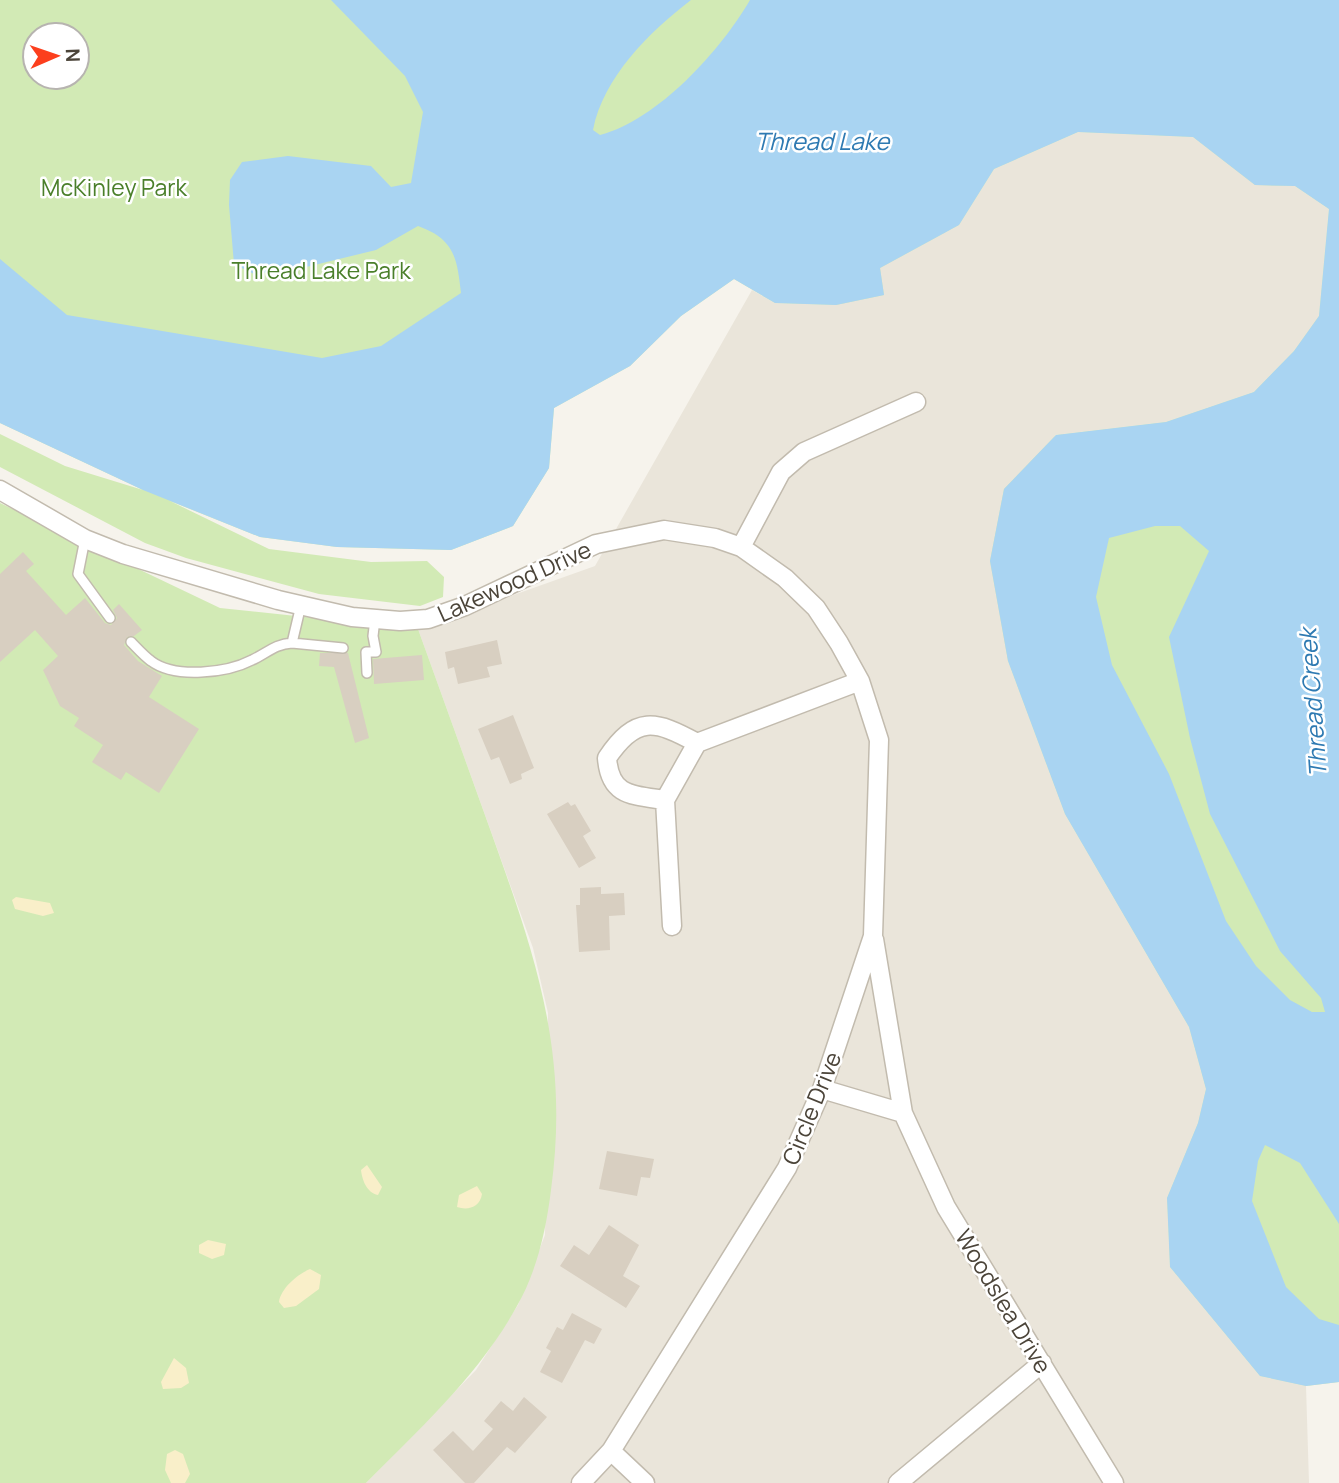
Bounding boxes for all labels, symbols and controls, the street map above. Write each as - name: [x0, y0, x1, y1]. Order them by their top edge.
- north arrow: [21, 21, 91, 91]
- text: N: [60, 48, 86, 63]
- water label: Thread Lake: [755, 124, 891, 157]
- park label: McKinley Park: [41, 171, 188, 203]
- park label: Thread Lake Park: [231, 254, 411, 286]
- street label: Lakewood Drive: [432, 533, 596, 629]
- water label: Thread Creek: [1290, 625, 1334, 778]
- street label: Circle Drive: [774, 1047, 848, 1169]
- street label: Woodslea Drive: [948, 1223, 1060, 1379]

